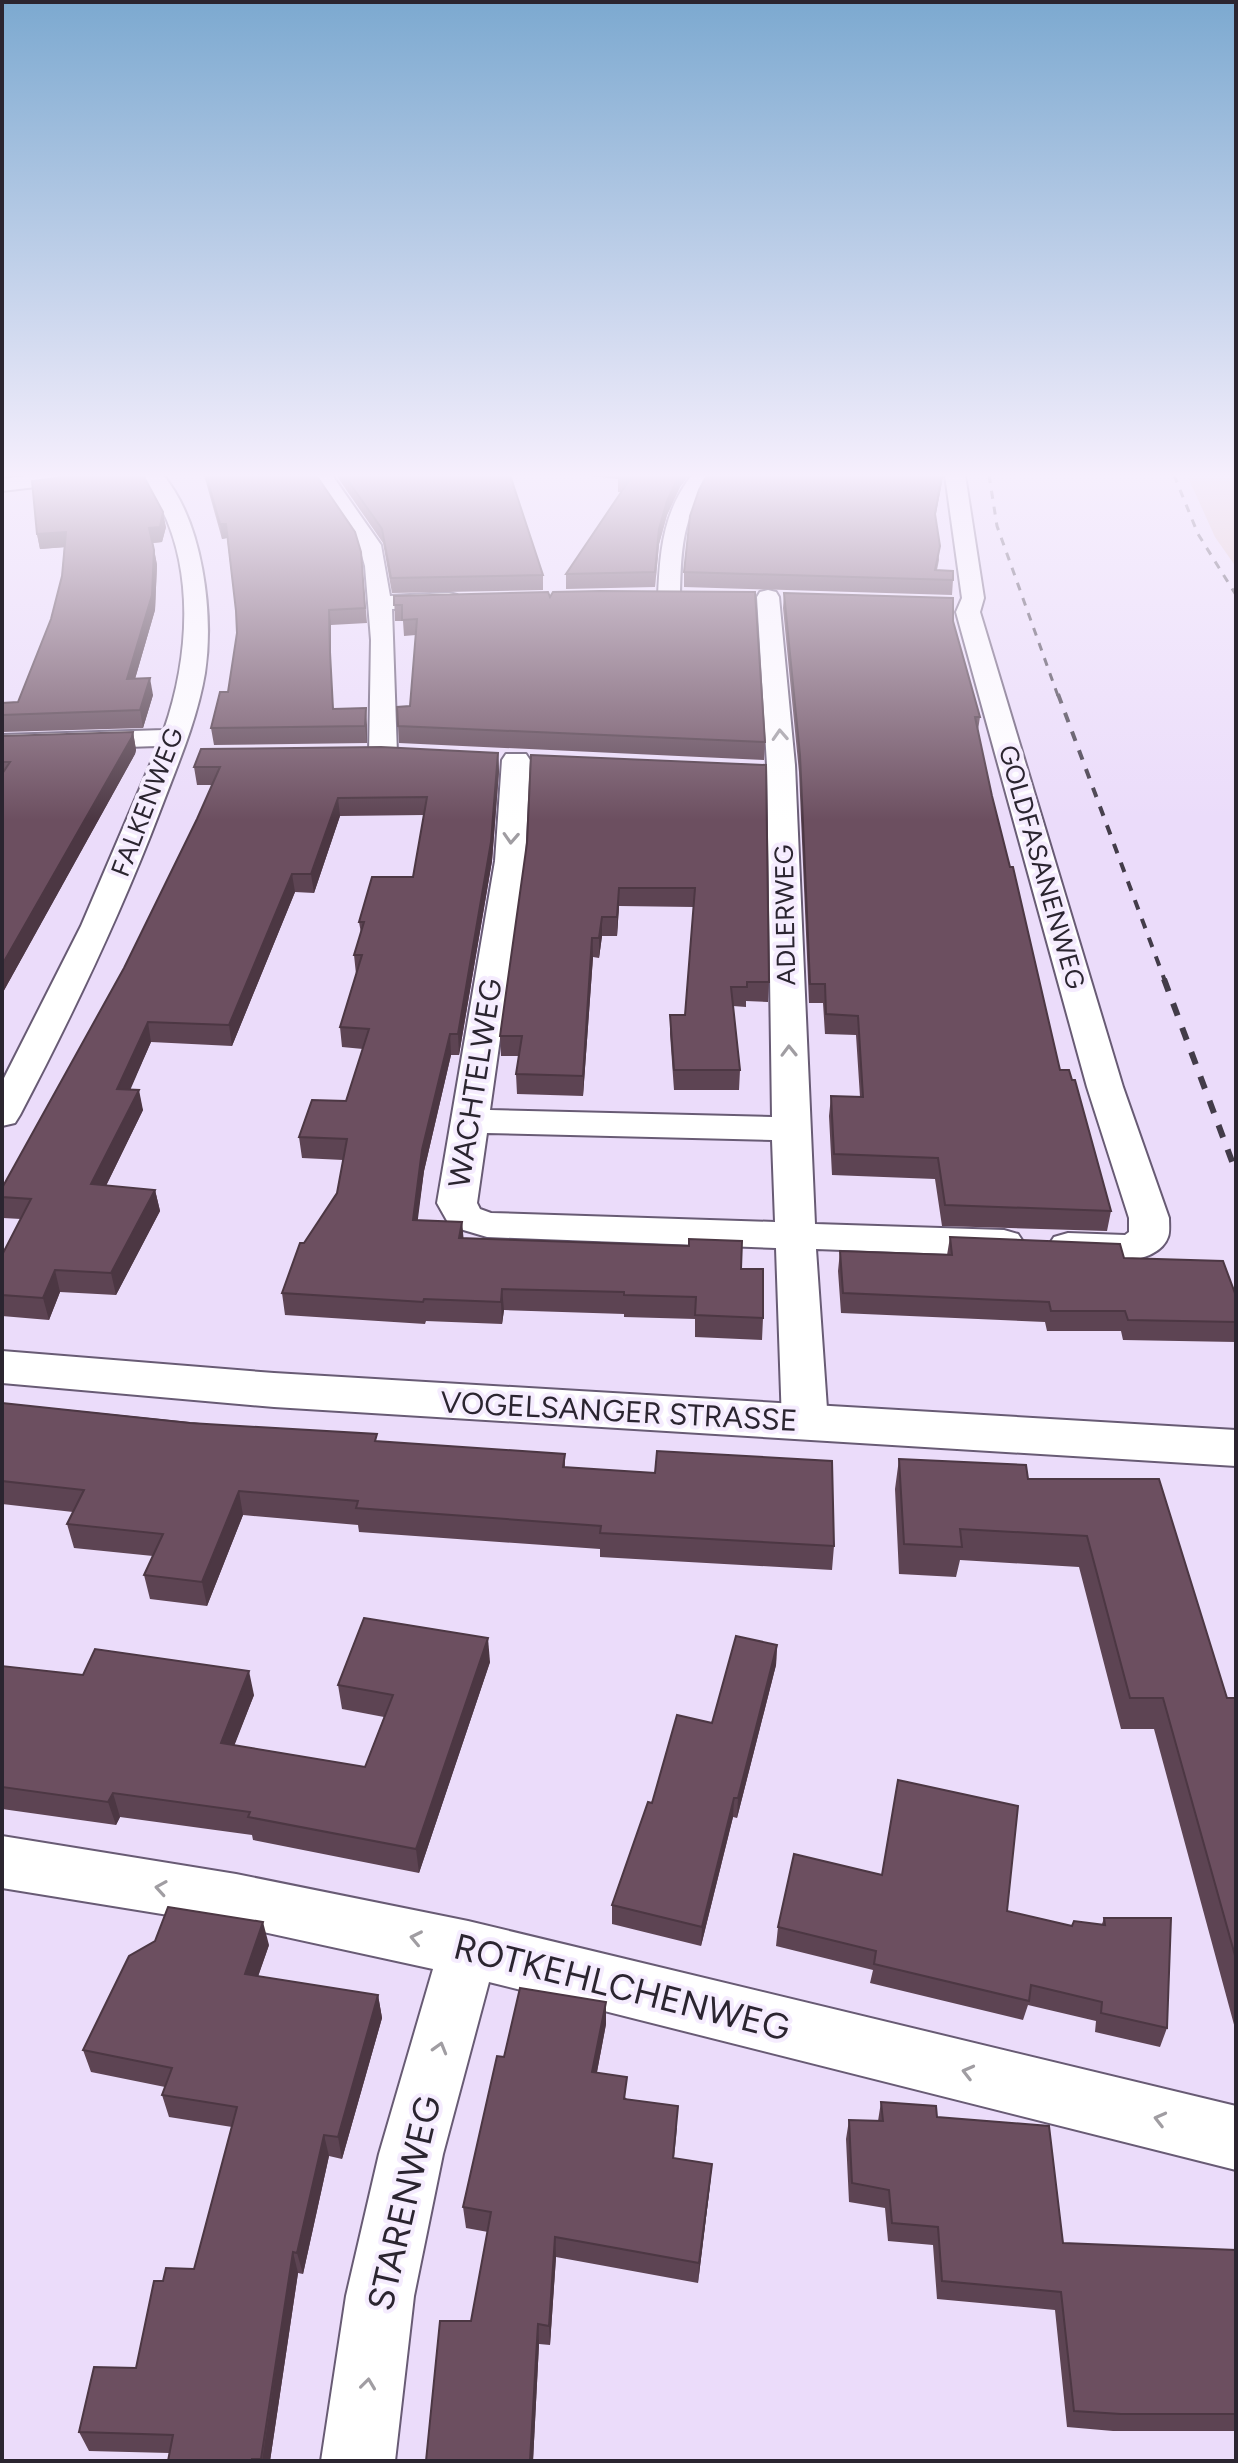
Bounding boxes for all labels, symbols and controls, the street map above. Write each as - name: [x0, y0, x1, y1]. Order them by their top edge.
- street label: FALKENWEG: [104, 723, 190, 881]
- one-way arrow: [772, 728, 789, 741]
- street label: GOLDFASANENWEG: [992, 741, 1092, 993]
- one-way arrow: [503, 832, 520, 845]
- street label: ADLERWEG: [768, 844, 802, 986]
- street label: WACHTELWEG: [440, 976, 510, 1190]
- one-way arrow: [780, 1044, 797, 1057]
- street label: VOGELSANGER STRASSE: [439, 1383, 799, 1439]
- one-way arrow: [154, 1880, 168, 1897]
- street label: ROTKEHLCHENWEG: [450, 1924, 794, 2050]
- one-way arrow: [410, 1930, 423, 1947]
- one-way arrow: [431, 2041, 448, 2055]
- one-way arrow: [961, 2064, 975, 2081]
- street label: STARENWEG: [358, 2092, 450, 2314]
- one-way arrow: [1154, 2112, 1168, 2129]
- one-way arrow: [359, 2377, 376, 2391]

